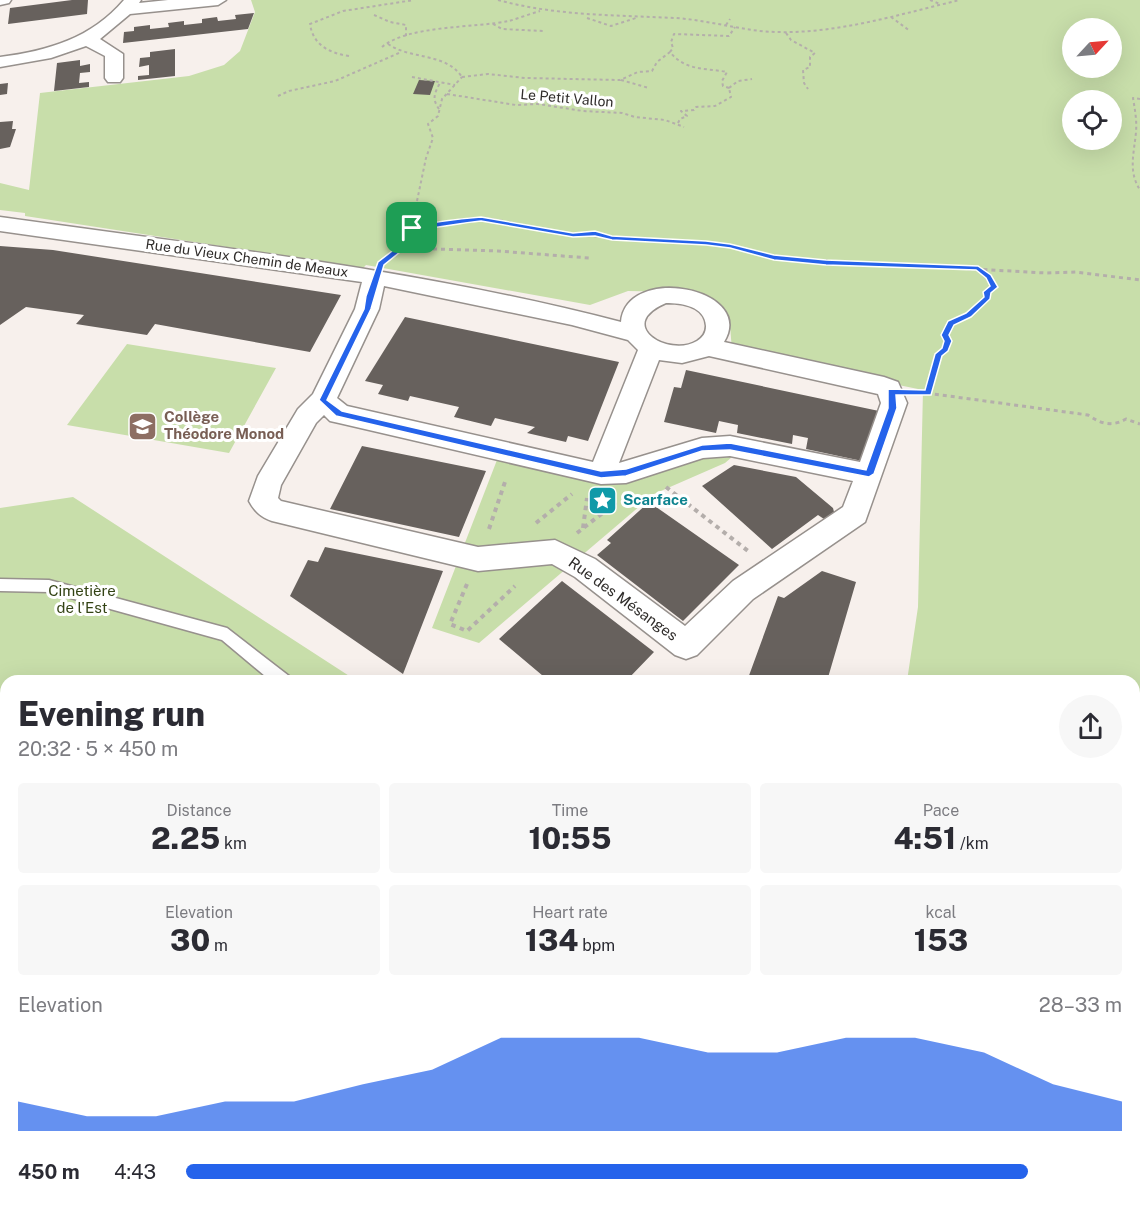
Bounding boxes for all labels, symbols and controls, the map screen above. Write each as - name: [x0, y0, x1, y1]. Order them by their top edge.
- north arrow: [1062, 18, 1122, 78]
- map controls: [1062, 18, 1122, 150]
- street label: Le Petit Vallon: [520, 86, 614, 110]
- button: locate: [1062, 90, 1122, 150]
- pin: [386, 202, 437, 253]
- icon: arrive: [395, 211, 428, 244]
- street label: Rue du Vieux Chemin de Meaux: [145, 236, 349, 280]
- place label: Collège Théodore Monod: [164, 408, 284, 442]
- school or university icon: Collège Théodore Monod: [127, 410, 159, 442]
- place icon: Scarface: [586, 484, 618, 516]
- place label: Scarface: [623, 491, 688, 508]
- street label: Rue des Mésanges: [566, 553, 681, 644]
- park label: Cimetière de l'Est: [48, 582, 116, 616]
- text: Evening run: [18, 695, 205, 733]
- button: share: [1059, 695, 1122, 758]
- text: 20:32 · 5 × 450 m: [18, 737, 178, 761]
- text: Distance: [167, 801, 231, 820]
- text: Time: [552, 801, 588, 820]
- text: Pace: [923, 801, 959, 820]
- text: 2.25: [151, 820, 220, 856]
- text: 10:55: [528, 820, 612, 856]
- text: 4:51: [894, 820, 956, 856]
- text: km: [220, 834, 247, 853]
- text: /km: [956, 834, 988, 853]
- text: Elevation: [165, 903, 233, 922]
- text: Heart rate: [532, 903, 608, 922]
- text: kcal: [926, 903, 956, 922]
- text: 30: [170, 922, 210, 958]
- text: 134: [525, 922, 578, 958]
- text: 153: [914, 922, 968, 958]
- text: m: [210, 936, 228, 955]
- text: bpm: [578, 936, 615, 955]
- text: Elevation: [18, 993, 103, 1017]
- text: 28–33 m: [1039, 993, 1122, 1017]
- text: 450 m: [18, 1160, 80, 1184]
- text: 4:43: [114, 1160, 156, 1184]

